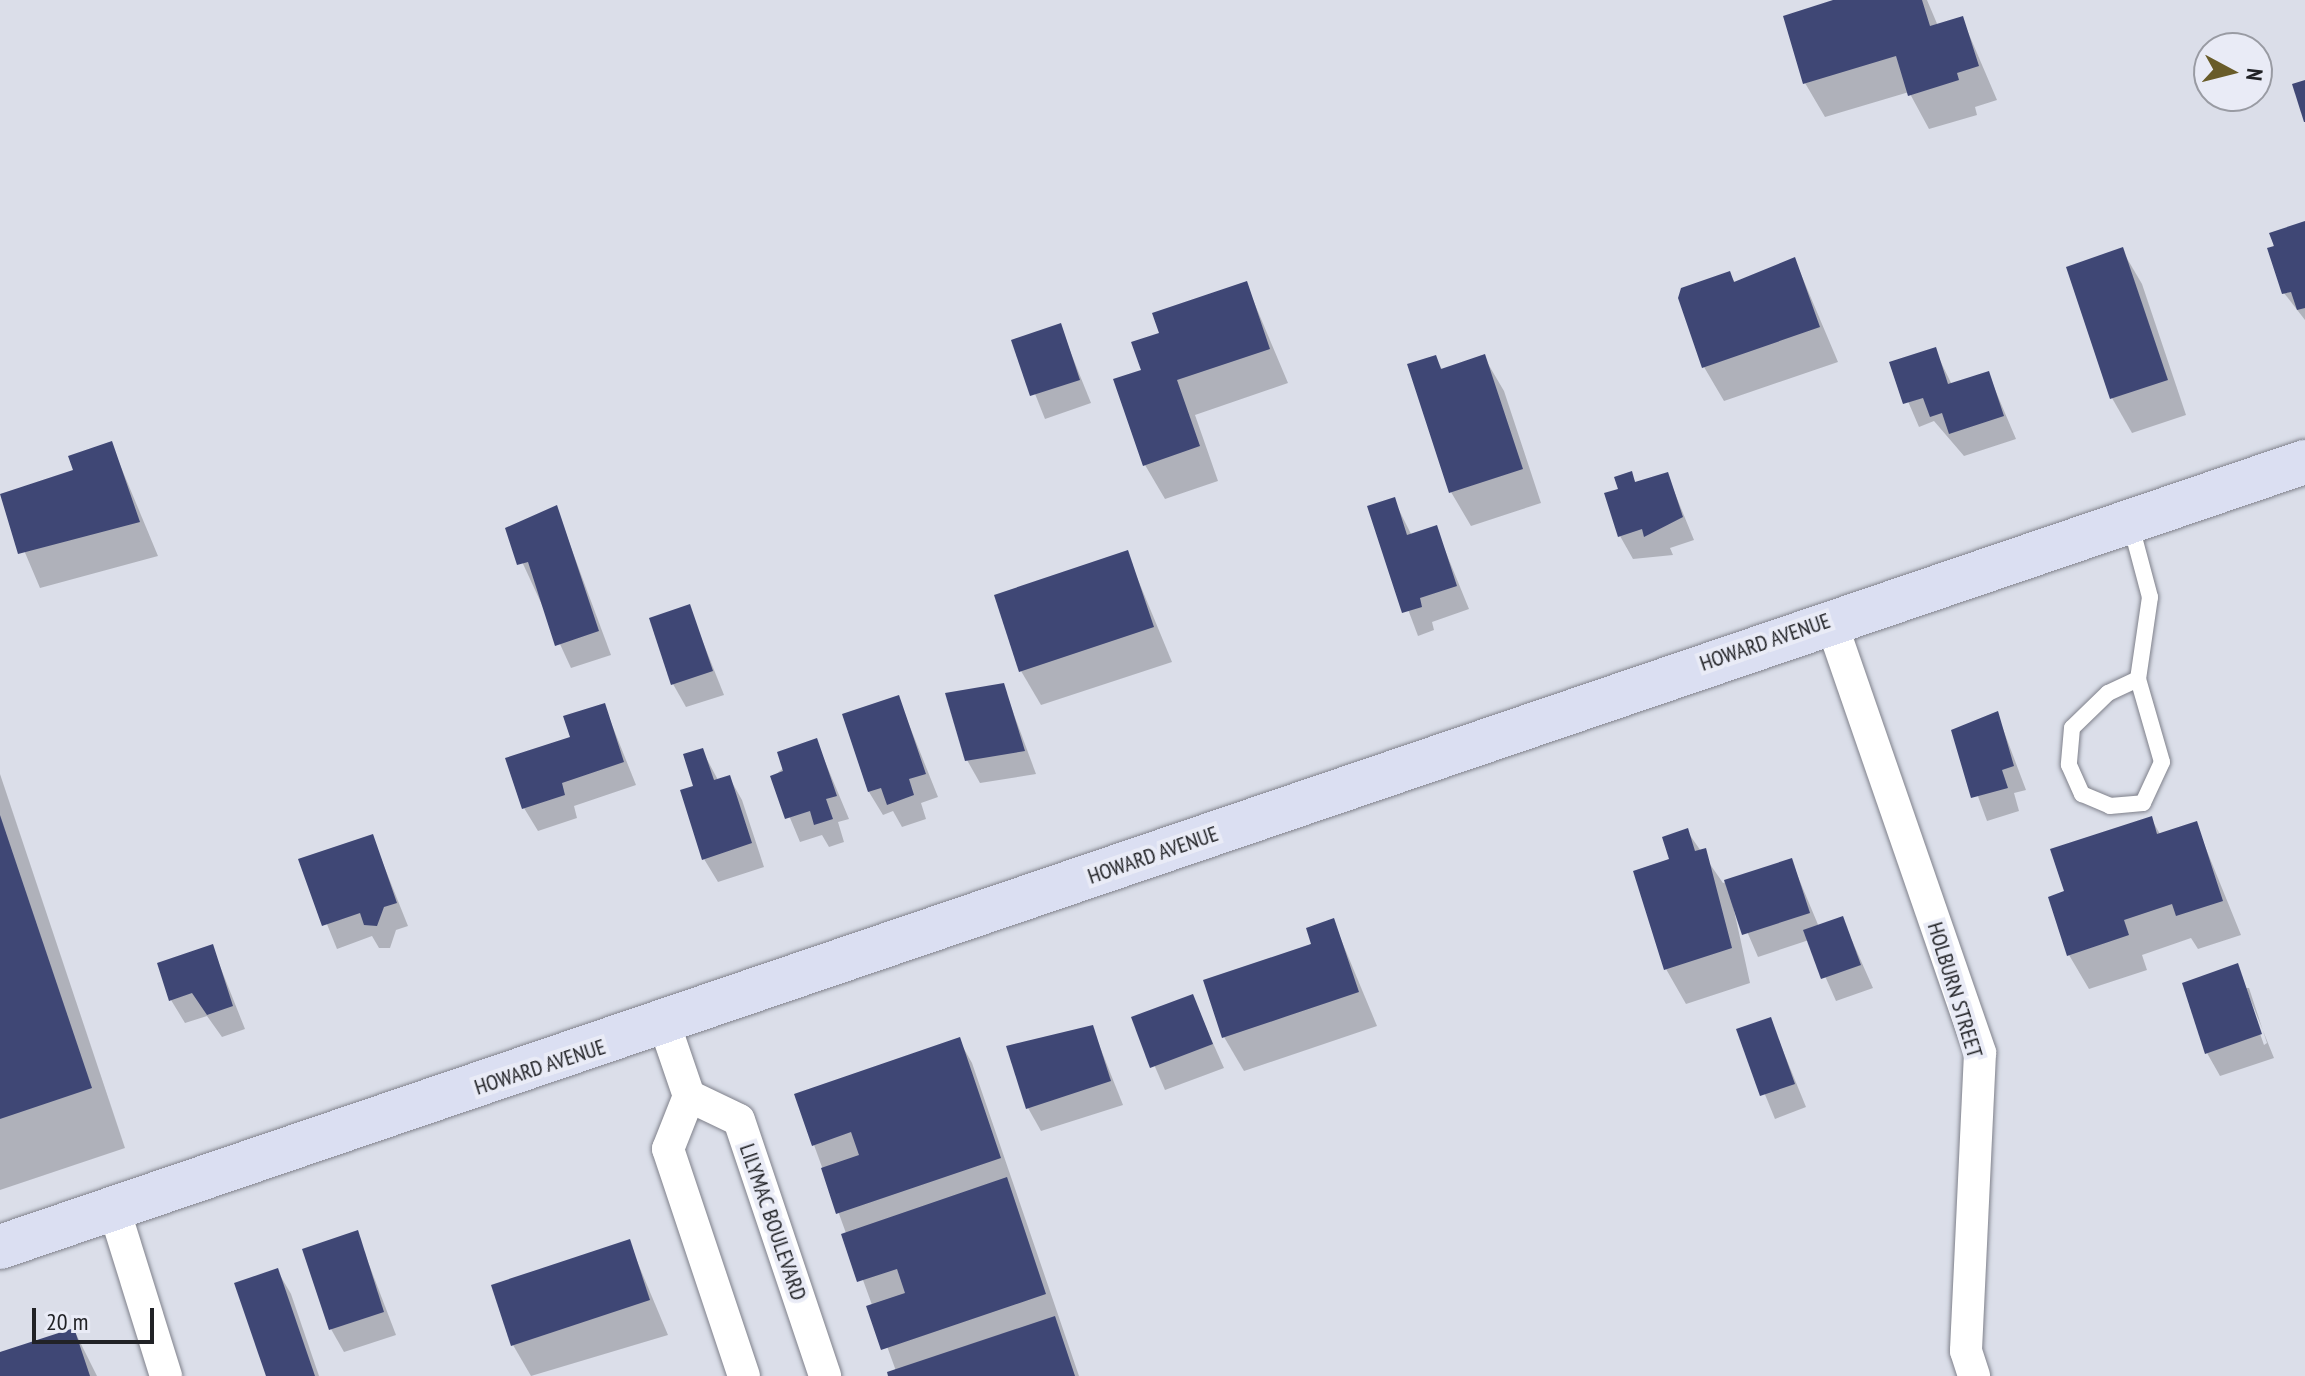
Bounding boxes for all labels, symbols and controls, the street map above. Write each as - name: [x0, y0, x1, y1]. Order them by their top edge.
- north arrow: [2193, 32, 2273, 112]
- text: N: [2240, 67, 2269, 82]
- street label: HOWARD AVENUE: [1696, 607, 1834, 677]
- street label: HOWARD AVENUE: [1084, 820, 1222, 890]
- street label: HOLBURN STREET: [1922, 919, 1988, 1061]
- street label: HOWARD AVENUE: [471, 1033, 609, 1101]
- street label: LILYMAC BOULEVARD: [734, 1140, 812, 1304]
- scale bar: [36, 1292, 158, 1342]
- text: 20 m: [46, 1306, 88, 1337]

